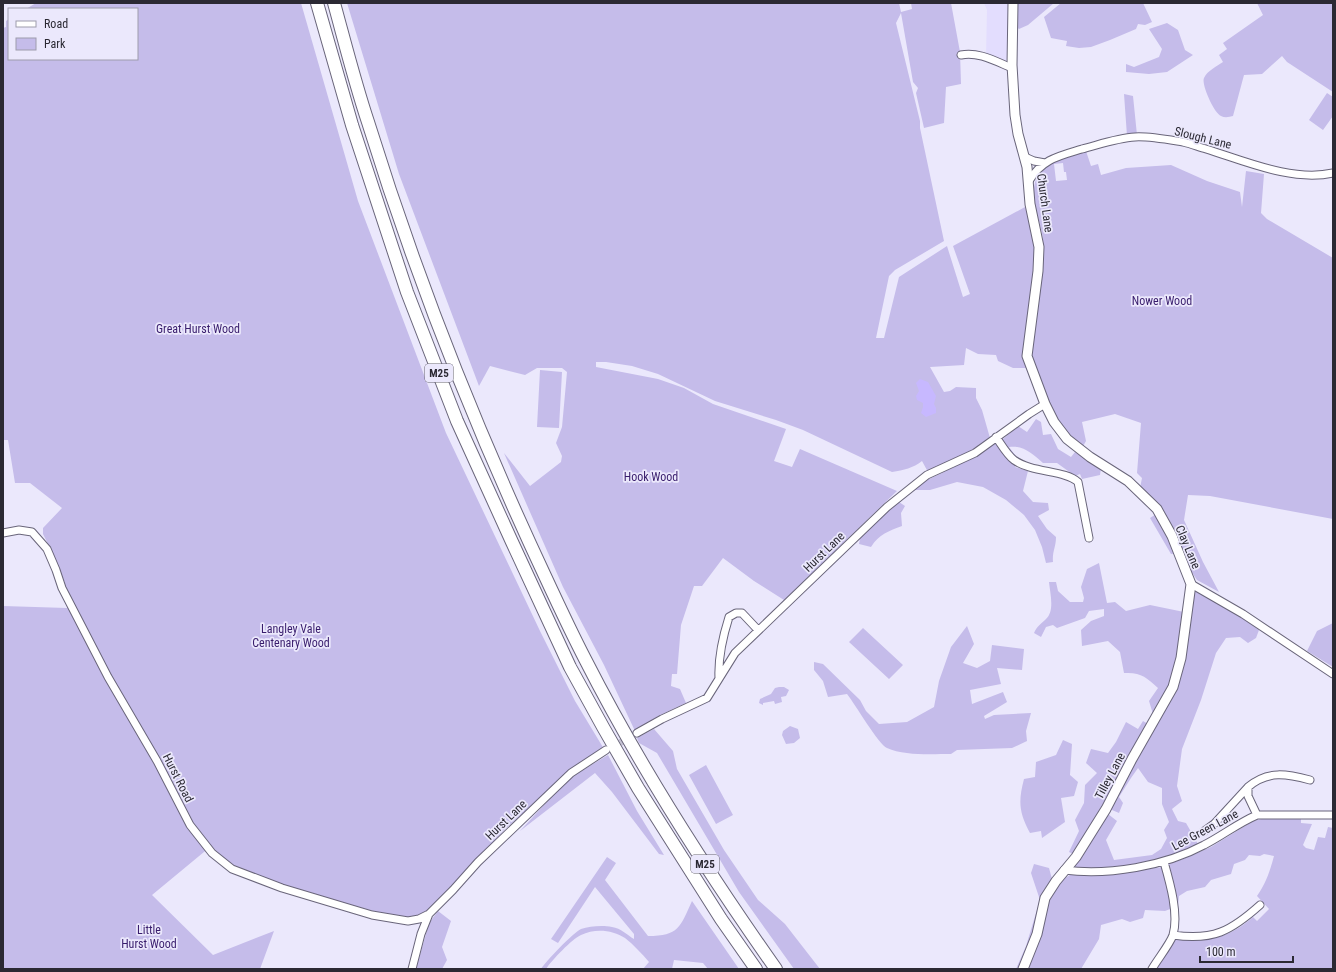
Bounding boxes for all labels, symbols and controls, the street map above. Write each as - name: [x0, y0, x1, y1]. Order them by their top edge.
- legend: [8, 8, 138, 60]
- text: Road: [44, 17, 68, 31]
- text: Park: [44, 37, 66, 51]
- street label: Slough Lane: [1173, 124, 1233, 152]
- street label: Church Lane: [1034, 173, 1056, 234]
- park label: Nower Wood: [1132, 294, 1192, 308]
- park label: Great Hurst Wood: [156, 322, 240, 336]
- road number: M25: [425, 364, 453, 382]
- park label: Hook Wood: [624, 470, 678, 484]
- street label: Clay Lane: [1173, 523, 1204, 571]
- street label: Hurst Lane: [801, 529, 848, 575]
- park label: Langley Vale Centenary Wood: [252, 622, 330, 650]
- street label: Tilley Lane: [1092, 750, 1128, 802]
- street label: Hurst Road: [160, 751, 196, 805]
- street label: Hurst Lane: [483, 797, 530, 843]
- street label: Lee Green Lane: [1169, 806, 1241, 853]
- road number: M25: [691, 855, 719, 873]
- park label: Little Hurst Wood: [121, 923, 177, 951]
- scale bar: [1200, 938, 1293, 964]
- text: 100 m: [1206, 945, 1236, 959]

